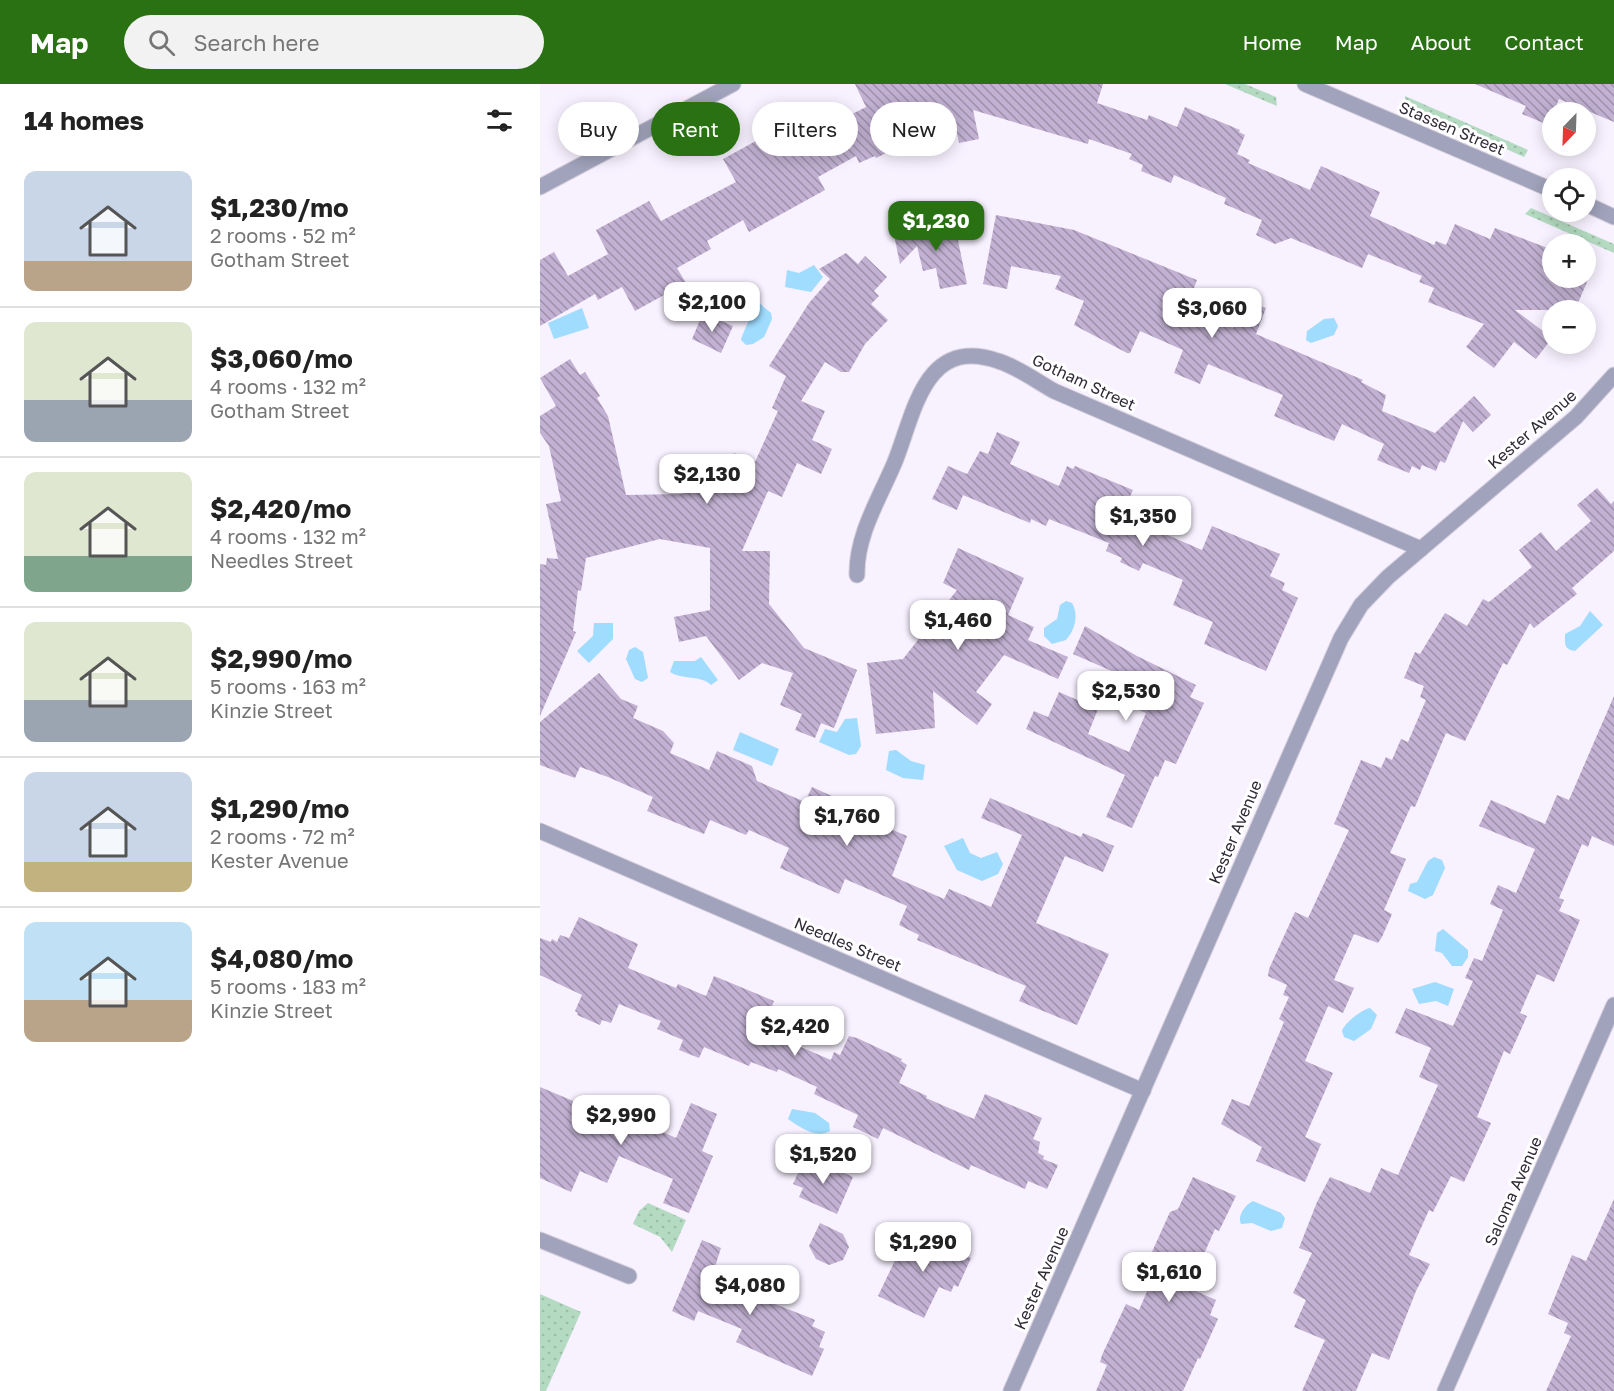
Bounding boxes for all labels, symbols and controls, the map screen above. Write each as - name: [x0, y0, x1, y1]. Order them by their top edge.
- search box: [124, 15, 544, 69]
- text: Map: [30, 26, 88, 59]
- icon: search: [145, 26, 178, 59]
- text: Search here: [193, 29, 319, 56]
- text: Home: [1242, 29, 1302, 55]
- text: Map: [1335, 29, 1378, 55]
- text: About: [1411, 29, 1471, 55]
- text: Contact: [1504, 29, 1584, 55]
- street label: Stassen Street: [1396, 97, 1508, 159]
- chip: Buy: [558, 102, 639, 156]
- chip: Rent: [651, 102, 740, 156]
- chip: Filters: [752, 102, 858, 156]
- chip: New: [870, 102, 957, 156]
- north arrow: [1542, 102, 1596, 156]
- map controls: [1542, 102, 1596, 354]
- icon: filters: [483, 104, 516, 137]
- text: 14 homes: [24, 105, 144, 136]
- button: locate: [1542, 168, 1596, 222]
- text: $1,230/mo: [210, 192, 349, 223]
- icon: home: [72, 195, 144, 267]
- pin: $1,230: [887, 201, 985, 252]
- text: $1,230: [902, 208, 970, 232]
- text: 2 rooms · 52 m²: [210, 223, 356, 247]
- button: +: [1542, 234, 1596, 288]
- text: Gotham Street: [210, 247, 350, 271]
- pin: $2,100: [663, 282, 761, 333]
- pin: $3,060: [1163, 288, 1261, 339]
- text: $2,100: [678, 289, 746, 313]
- text: $3,060: [1177, 295, 1247, 319]
- button: −: [1542, 300, 1596, 354]
- text: $3,060/mo: [210, 343, 353, 374]
- icon: home: [72, 346, 144, 418]
- street label: Gotham Street: [1029, 349, 1139, 415]
- text: 4 rooms · 132 m²: [210, 374, 366, 398]
- street label: Kester Avenue: [1484, 385, 1580, 473]
- text: Gotham Street: [210, 398, 350, 422]
- pin: $2,130: [658, 454, 756, 505]
- text: $2,130: [673, 461, 741, 485]
- text: $2,420/mo: [210, 493, 351, 524]
- icon: home: [72, 496, 144, 568]
- pin: $1,350: [1094, 496, 1192, 547]
- text: $1,350: [1109, 503, 1177, 527]
- text: 4 rooms · 132 m²: [210, 524, 366, 548]
- text: Needles Street: [210, 548, 353, 572]
- pin: $1,460: [909, 600, 1007, 651]
- text: $1,460: [924, 607, 992, 631]
- text: $2,990/mo: [210, 643, 352, 674]
- icon: home: [72, 646, 144, 718]
- pin: $2,530: [1077, 671, 1175, 722]
- text: 5 rooms · 163 m²: [210, 674, 366, 698]
- text: $2,530: [1091, 678, 1161, 702]
- text: Kinzie Street: [210, 698, 333, 722]
- street label: Kester Avenue: [1204, 777, 1266, 887]
- text: $1,290/mo: [210, 793, 349, 824]
- icon: home: [72, 796, 144, 868]
- pin: $1,760: [798, 796, 896, 847]
- text: $1,760: [814, 803, 880, 827]
- text: 2 rooms · 72 m²: [210, 824, 355, 848]
- text: Kester Avenue: [210, 848, 349, 872]
- street label: Needles Street: [791, 912, 905, 976]
- text: $4,080/mo: [210, 943, 353, 974]
- icon: home: [72, 946, 144, 1018]
- text: 5 rooms · 183 m²: [210, 974, 366, 998]
- text: Kinzie Street: [210, 998, 333, 1022]
- pin: $2,420: [746, 1006, 844, 1057]
- text: $2,420: [760, 1013, 830, 1037]
- pin: $2,990: [572, 1095, 670, 1146]
- text: $2,990: [586, 1102, 656, 1126]
- street label: Saloma Avenue: [1480, 1133, 1546, 1249]
- pin: $1,520: [774, 1134, 872, 1185]
- text: $1,520: [789, 1141, 857, 1165]
- pin: $1,290: [874, 1222, 972, 1273]
- street label: Kester Avenue: [1009, 1223, 1073, 1333]
- text: $1,290: [889, 1229, 957, 1253]
- pin: $1,610: [1120, 1252, 1218, 1303]
- text: $1,610: [1136, 1259, 1202, 1283]
- pin: $4,080: [701, 1265, 799, 1316]
- text: $4,080: [714, 1272, 786, 1296]

